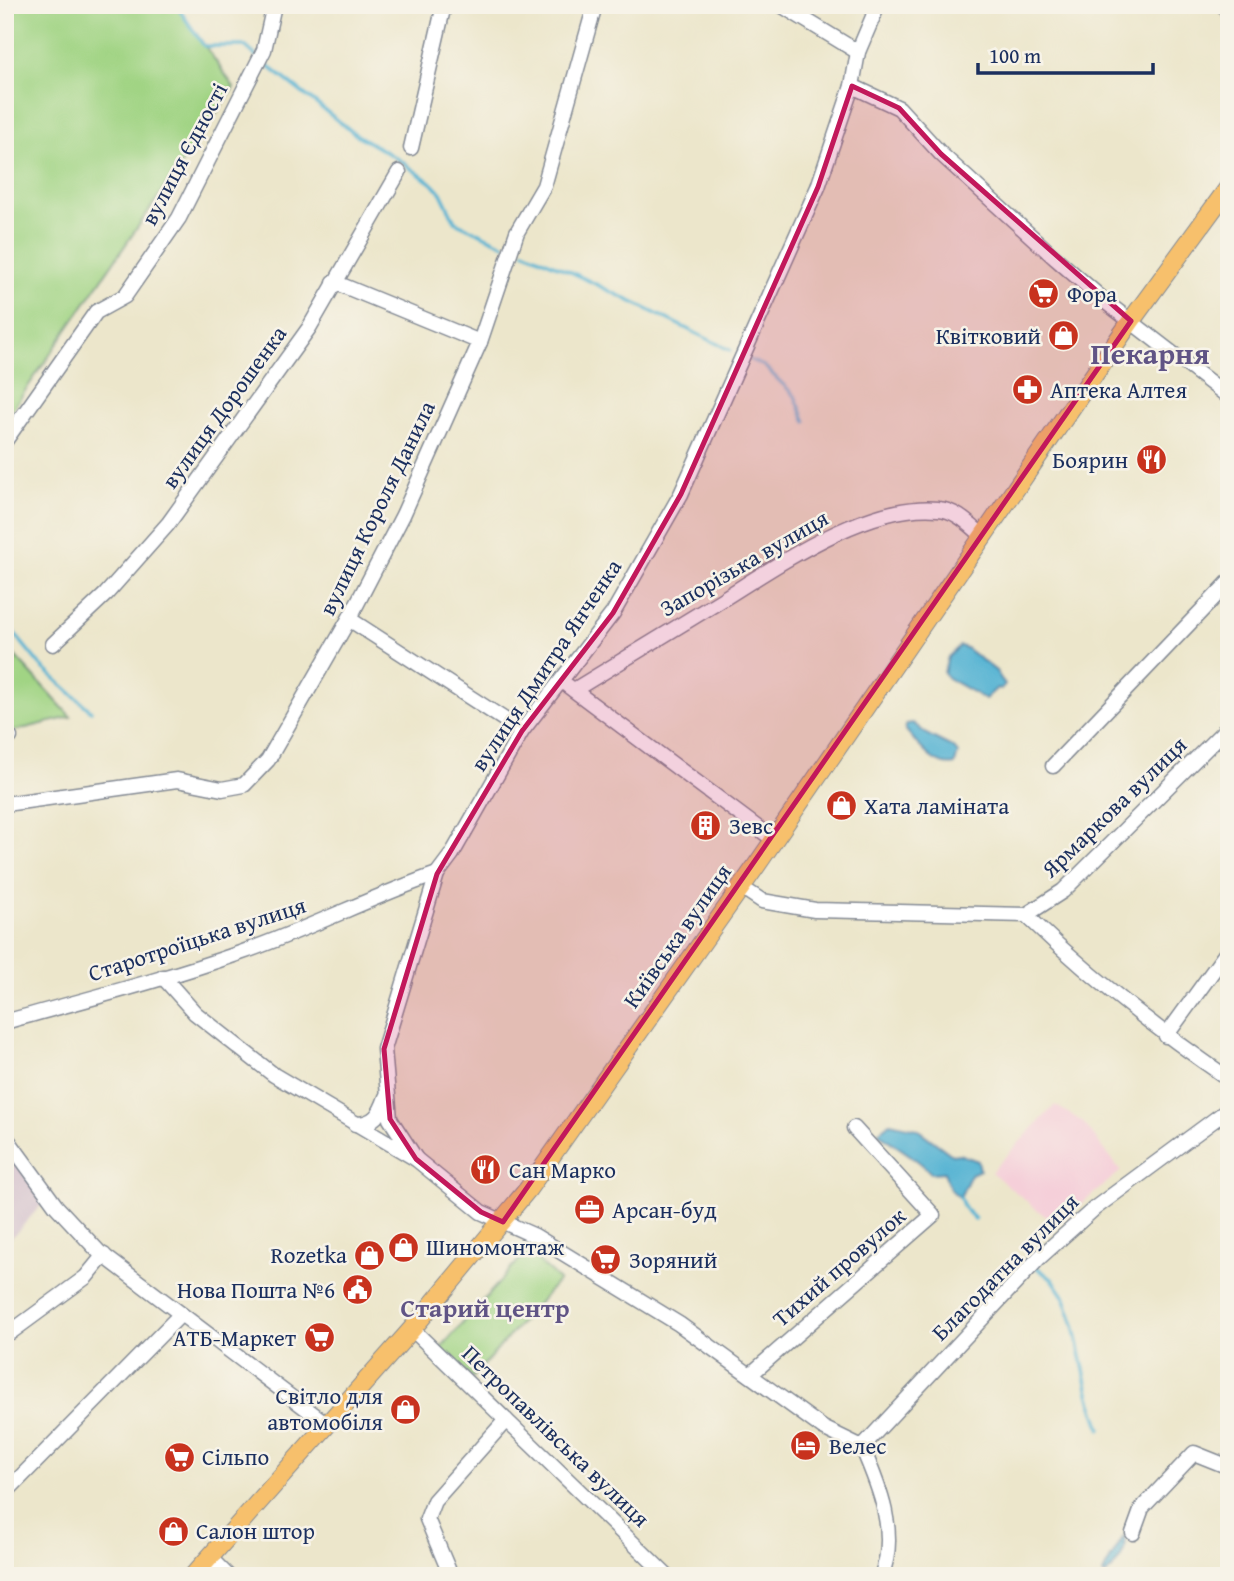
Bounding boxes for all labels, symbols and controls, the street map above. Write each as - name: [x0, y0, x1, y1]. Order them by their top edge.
- scale bar: [978, 32, 1154, 76]
- text: 100 m: [989, 40, 1041, 71]
- street label: вулиця Єдності: [132, 77, 235, 231]
- supermarket icon: Фора: [1027, 277, 1061, 311]
- place label: Фора: [1067, 277, 1117, 310]
- street label: вулиця Дорошенка: [153, 318, 294, 495]
- place label: Квітковий: [936, 319, 1041, 352]
- shop icon: Квітковий: [1047, 319, 1081, 353]
- district label: Пекарня: [1090, 331, 1210, 375]
- pharmacy icon: Аптека Алтея: [1010, 373, 1044, 407]
- place label: Аптека Алтея: [1050, 373, 1187, 406]
- street label: вулиця Короля Данила: [310, 395, 443, 620]
- place label: Боярин: [1052, 443, 1128, 476]
- restaurant icon: Боярин: [1134, 443, 1168, 477]
- street label: Запорізька вулиця: [654, 501, 834, 624]
- street label: вулиця Дмитра Янченка: [462, 552, 629, 777]
- street label: Ярмаркова вулиця: [1033, 728, 1194, 885]
- shop icon: Хата ламіната: [824, 789, 858, 823]
- place label: Хата ламіната: [864, 789, 1009, 822]
- building icon: Зевс: [689, 809, 723, 843]
- place label: Зевс: [729, 809, 773, 842]
- street label: Київська вулиця: [615, 857, 739, 1014]
- street label: Старотроїцька вулиця: [84, 888, 310, 989]
- restaurant icon: Сан Марко: [469, 1153, 503, 1187]
- place label: Сан Марко: [509, 1153, 616, 1186]
- street label: Благодатна вулиця: [924, 1185, 1086, 1348]
- office icon: Арсан-буд: [572, 1193, 606, 1227]
- place label: Арсан-буд: [612, 1193, 717, 1226]
- street label: Тихий провулок: [765, 1199, 913, 1334]
- shop icon: Шиномонтаж: [386, 1230, 420, 1264]
- place label: Шиномонтаж: [426, 1230, 565, 1263]
- place label: Rozetka: [270, 1238, 347, 1271]
- shop icon: Rozetka: [353, 1238, 387, 1272]
- supermarket icon: Зоряний: [589, 1243, 623, 1277]
- place label: Зоряний: [629, 1243, 718, 1276]
- place label: Нова Пошта №6: [177, 1273, 335, 1306]
- public building icon: Нова Пошта №6: [341, 1273, 375, 1307]
- district label: Старий центр: [401, 1288, 570, 1327]
- place label: АТБ-Маркет: [173, 1321, 296, 1354]
- supermarket icon: АТБ-Маркет: [302, 1321, 336, 1355]
- street label: Петропавлівська вулиця: [455, 1337, 658, 1534]
- place label: Світло для автомобіля: [267, 1379, 383, 1438]
- shop icon: Світло для автомобіля: [389, 1392, 423, 1426]
- hotel icon: Велес: [789, 1429, 823, 1463]
- place label: Велес: [829, 1429, 886, 1462]
- supermarket icon: Сільпо: [162, 1440, 196, 1474]
- place label: Сільпо: [202, 1440, 269, 1473]
- shop icon: Салон штор: [156, 1514, 190, 1548]
- place label: Салон штор: [196, 1514, 315, 1547]

